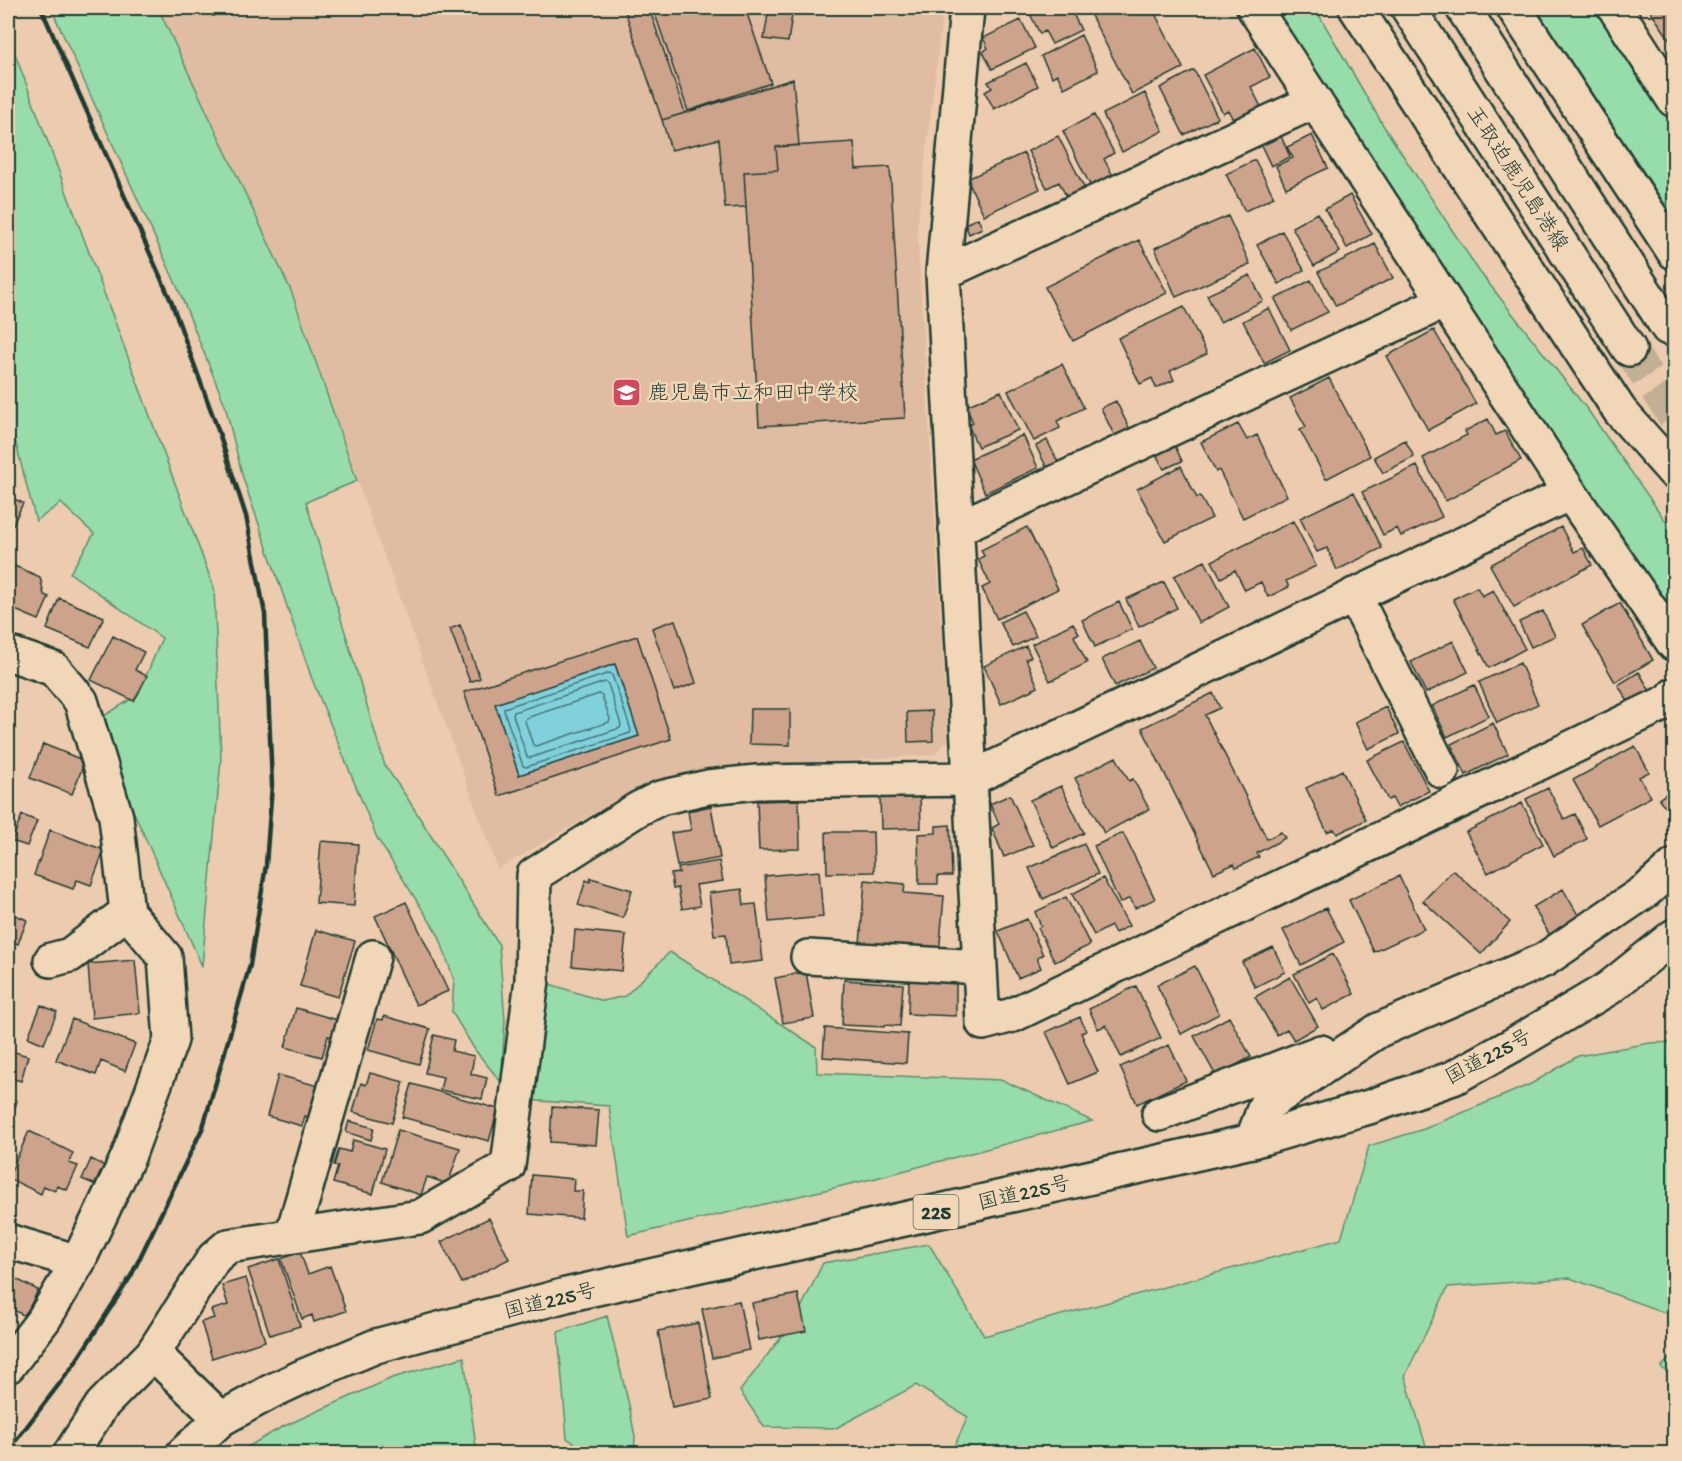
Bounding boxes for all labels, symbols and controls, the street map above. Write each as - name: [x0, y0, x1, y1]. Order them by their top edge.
- street label: 玉取迫鹿児島港線: [1459, 102, 1572, 257]
- school or university icon: 鹿児島市立和田中学校: [611, 376, 643, 408]
- place label: 鹿児島市立和田中学校: [648, 381, 858, 408]
- street label: 国道225号: [1442, 1025, 1537, 1092]
- street label: 国道225号: [976, 1172, 1074, 1218]
- road number: 225: [914, 1195, 958, 1229]
- street label: 国道225号: [502, 1279, 600, 1327]

